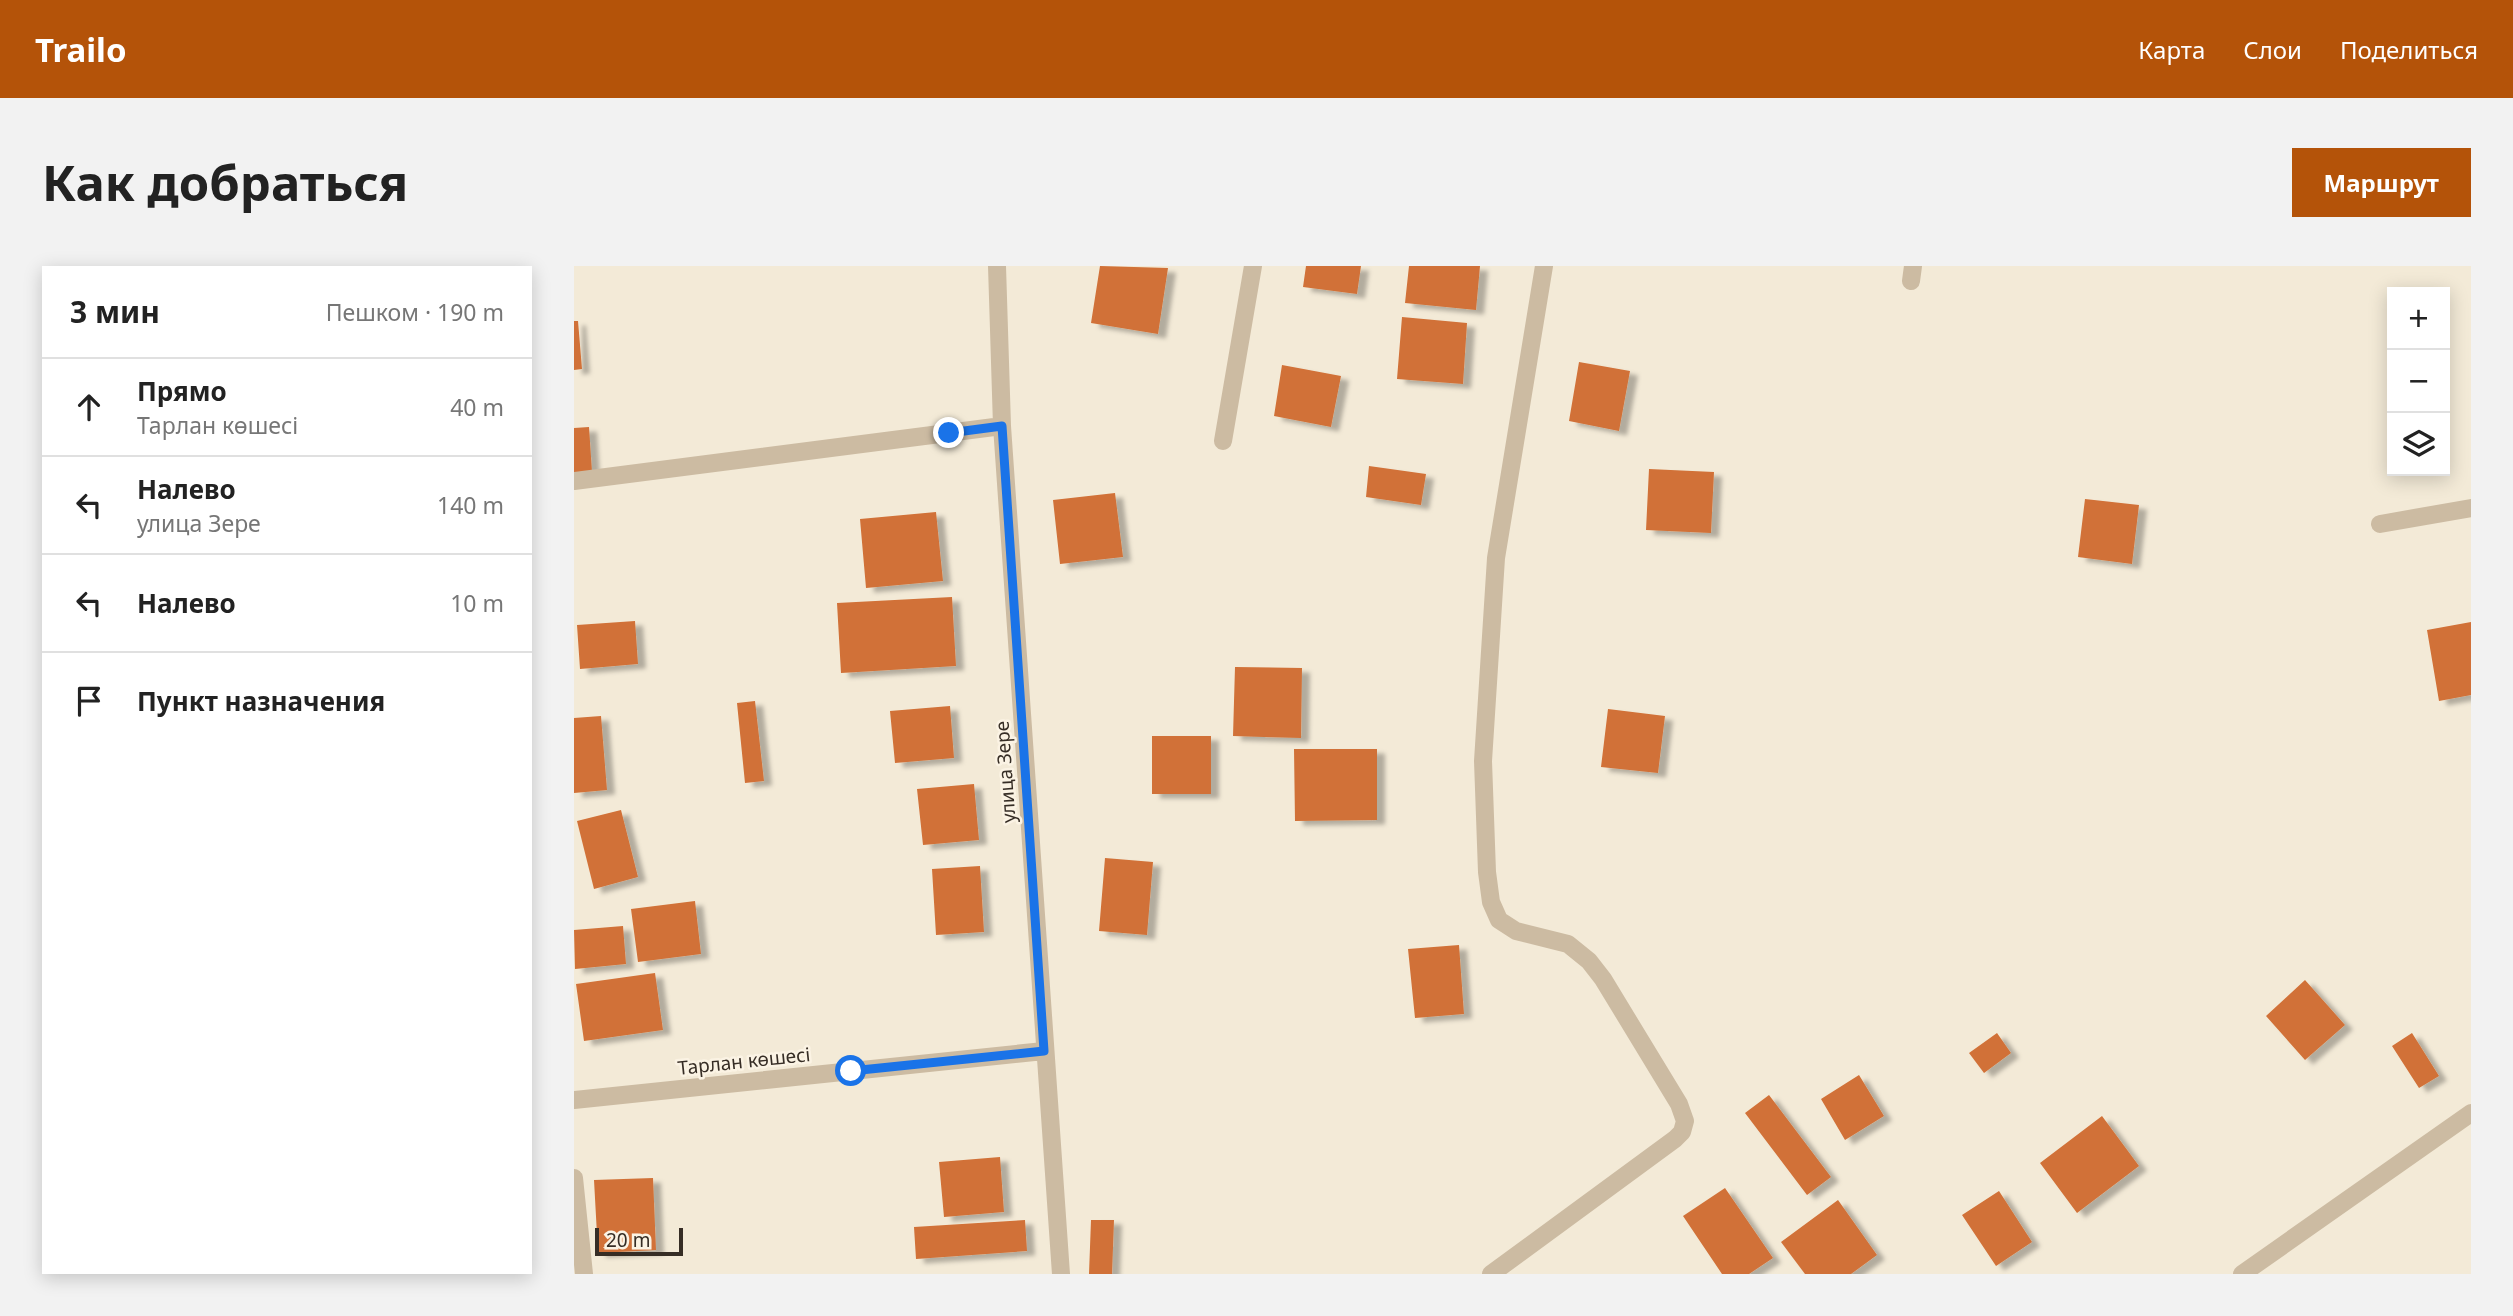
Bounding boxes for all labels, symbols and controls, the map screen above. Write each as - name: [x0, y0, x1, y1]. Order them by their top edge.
- text: Trailo: [35, 27, 127, 72]
- text: Карта: [2138, 33, 2205, 66]
- text: Слои: [2243, 33, 2302, 66]
- text: Поделиться: [2340, 33, 2478, 66]
- button: Маршрут: [2292, 148, 2471, 217]
- text: Как добраться: [42, 149, 408, 215]
- map controls: [2387, 287, 2450, 476]
- button: +: [2387, 287, 2450, 350]
- text: 3 мин: [70, 291, 160, 332]
- text: Пешком · 190 m: [326, 296, 504, 328]
- button: −: [2387, 350, 2450, 413]
- text: Прямо: [137, 373, 227, 409]
- icon: ahead: [70, 388, 108, 426]
- text: 40 m: [450, 391, 504, 423]
- text: Тарлан көшесі: [137, 409, 298, 441]
- button: layers: [2387, 413, 2450, 476]
- route end: [933, 417, 964, 448]
- text: Налево: [137, 471, 236, 507]
- icon: left: [70, 486, 108, 524]
- text: 140 m: [437, 489, 504, 521]
- text: улица Зере: [137, 507, 261, 539]
- icon: left: [70, 584, 108, 622]
- text: Налево: [137, 585, 236, 621]
- text: 10 m: [450, 587, 504, 619]
- icon: arrive: [70, 682, 108, 720]
- text: Пункт назначения: [137, 683, 385, 719]
- street label: улица Зере: [988, 720, 1022, 824]
- street label: Тарлан көшесі: [676, 1041, 812, 1081]
- route start: [835, 1055, 866, 1086]
- scale bar: [595, 1225, 682, 1257]
- text: 20 m: [606, 1227, 650, 1253]

